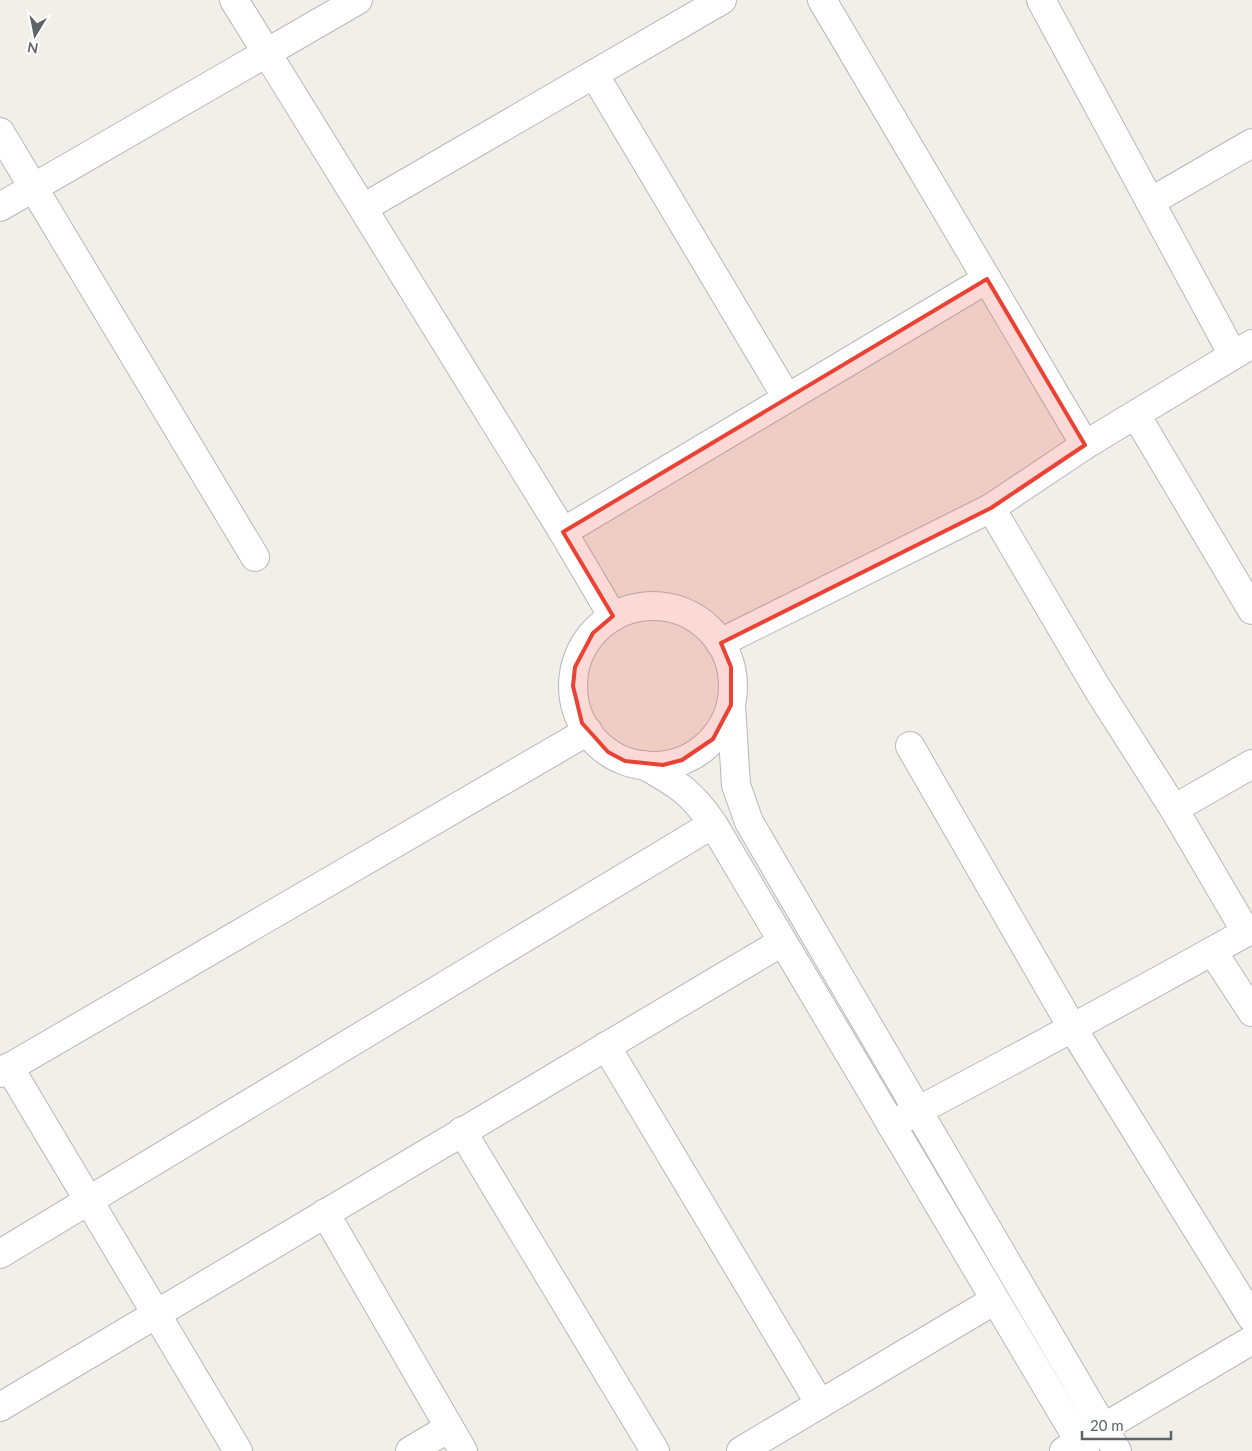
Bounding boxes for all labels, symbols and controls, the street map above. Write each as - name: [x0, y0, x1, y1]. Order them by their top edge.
- north arrow: [10, 10, 60, 60]
- text: N: [26, 39, 39, 58]
- scale bar: [1082, 1408, 1171, 1440]
- text: 20 m: [1090, 1416, 1124, 1434]

